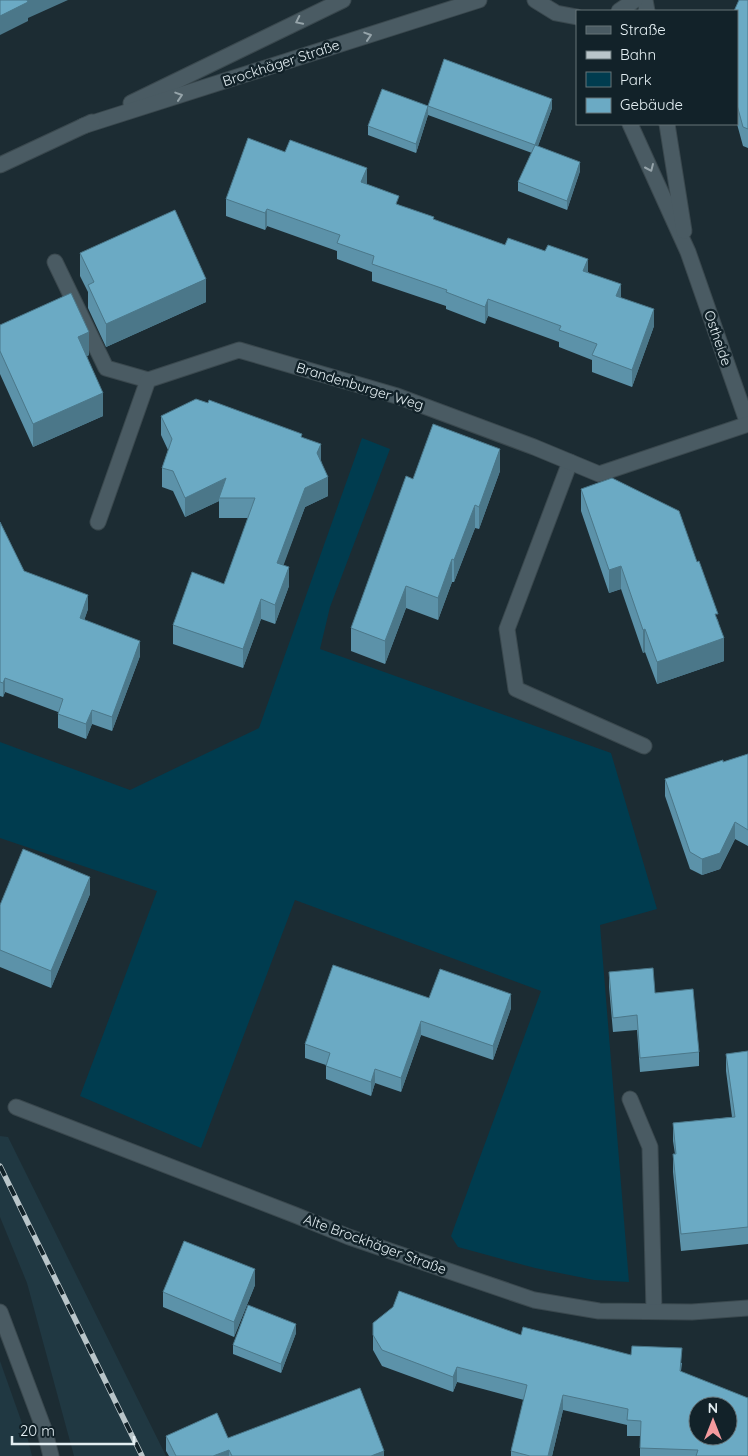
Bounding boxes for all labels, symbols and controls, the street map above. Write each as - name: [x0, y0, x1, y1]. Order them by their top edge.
- legend: [576, 10, 738, 125]
- one-way arrow: [295, 15, 304, 25]
- text: Straße: [620, 20, 666, 39]
- one-way arrow: [363, 31, 371, 41]
- street label: Brockhäger Straße: [220, 36, 342, 90]
- text: Bahn: [620, 45, 656, 64]
- text: Park: [620, 70, 652, 89]
- one-way arrow: [175, 91, 183, 101]
- text: Gebäude: [620, 95, 683, 114]
- one-way arrow: [644, 163, 654, 172]
- street label: Ostheide: [700, 308, 736, 368]
- street label: Brandenburger Weg: [294, 358, 426, 414]
- street label: Alte Brockhäger Straße: [301, 1210, 449, 1278]
- north arrow: [688, 1396, 738, 1446]
- text: N: [708, 1399, 718, 1417]
- scale bar: [12, 1414, 135, 1446]
- text: 20 m: [20, 1421, 55, 1440]

